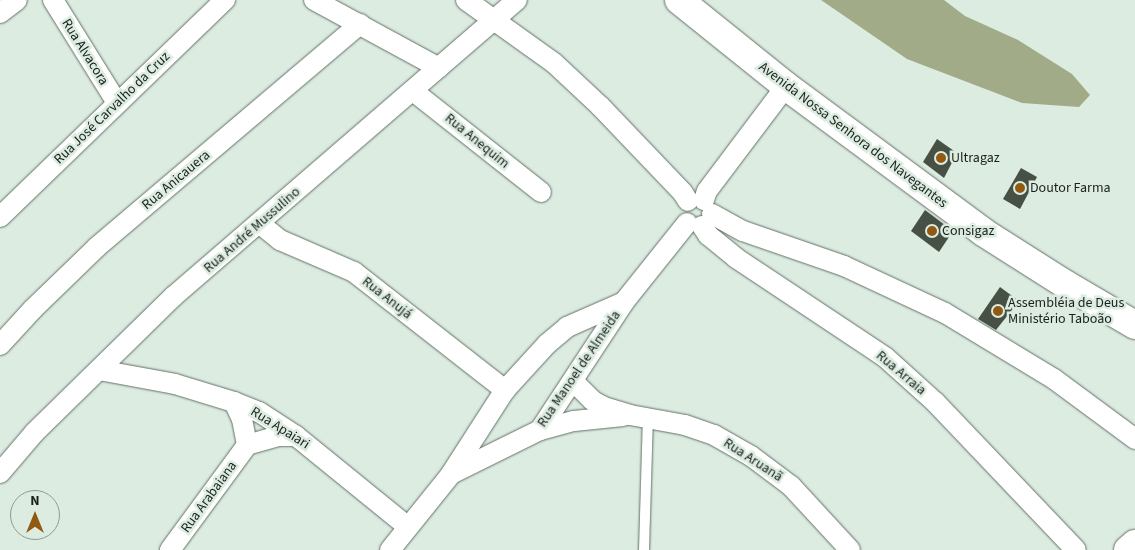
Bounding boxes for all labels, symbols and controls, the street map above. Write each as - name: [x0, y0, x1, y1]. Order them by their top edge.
- street label: Rua Alvacora: [58, 16, 112, 88]
- street label: Rua José Carvalho da Cruz: [51, 48, 173, 168]
- street label: Avenida Nossa Senhora dos Navegantes: [755, 59, 951, 211]
- street label: Rua Anequim: [441, 110, 513, 172]
- street label: Rua Anicauera: [139, 147, 213, 213]
- place label: Ultragaz: [951, 150, 1000, 166]
- marker: Ultragaz: [935, 152, 947, 164]
- place label: Doutor Farma: [1030, 180, 1111, 196]
- marker: Doutor Farma: [1014, 182, 1026, 194]
- street label: Rua André Mussulino: [200, 184, 304, 276]
- place label: Consigaz: [942, 223, 994, 239]
- marker: Consigaz: [926, 225, 938, 237]
- street label: Rua Anujá: [359, 273, 415, 323]
- place label: Assembléia de Deus Ministério Taboão: [1008, 295, 1124, 328]
- marker: Assembléia de Deus Ministério Taboão: [992, 305, 1004, 317]
- street label: Rua Manoel de Almeida: [534, 308, 624, 430]
- street label: Rua Arraia: [873, 347, 929, 399]
- street label: Rua Apaiari: [247, 403, 313, 453]
- street label: Rua Aruanã: [720, 435, 786, 485]
- street label: Rua Arabaiana: [177, 458, 241, 536]
- north arrow: [10, 490, 60, 540]
- text: N: [30, 491, 40, 511]

